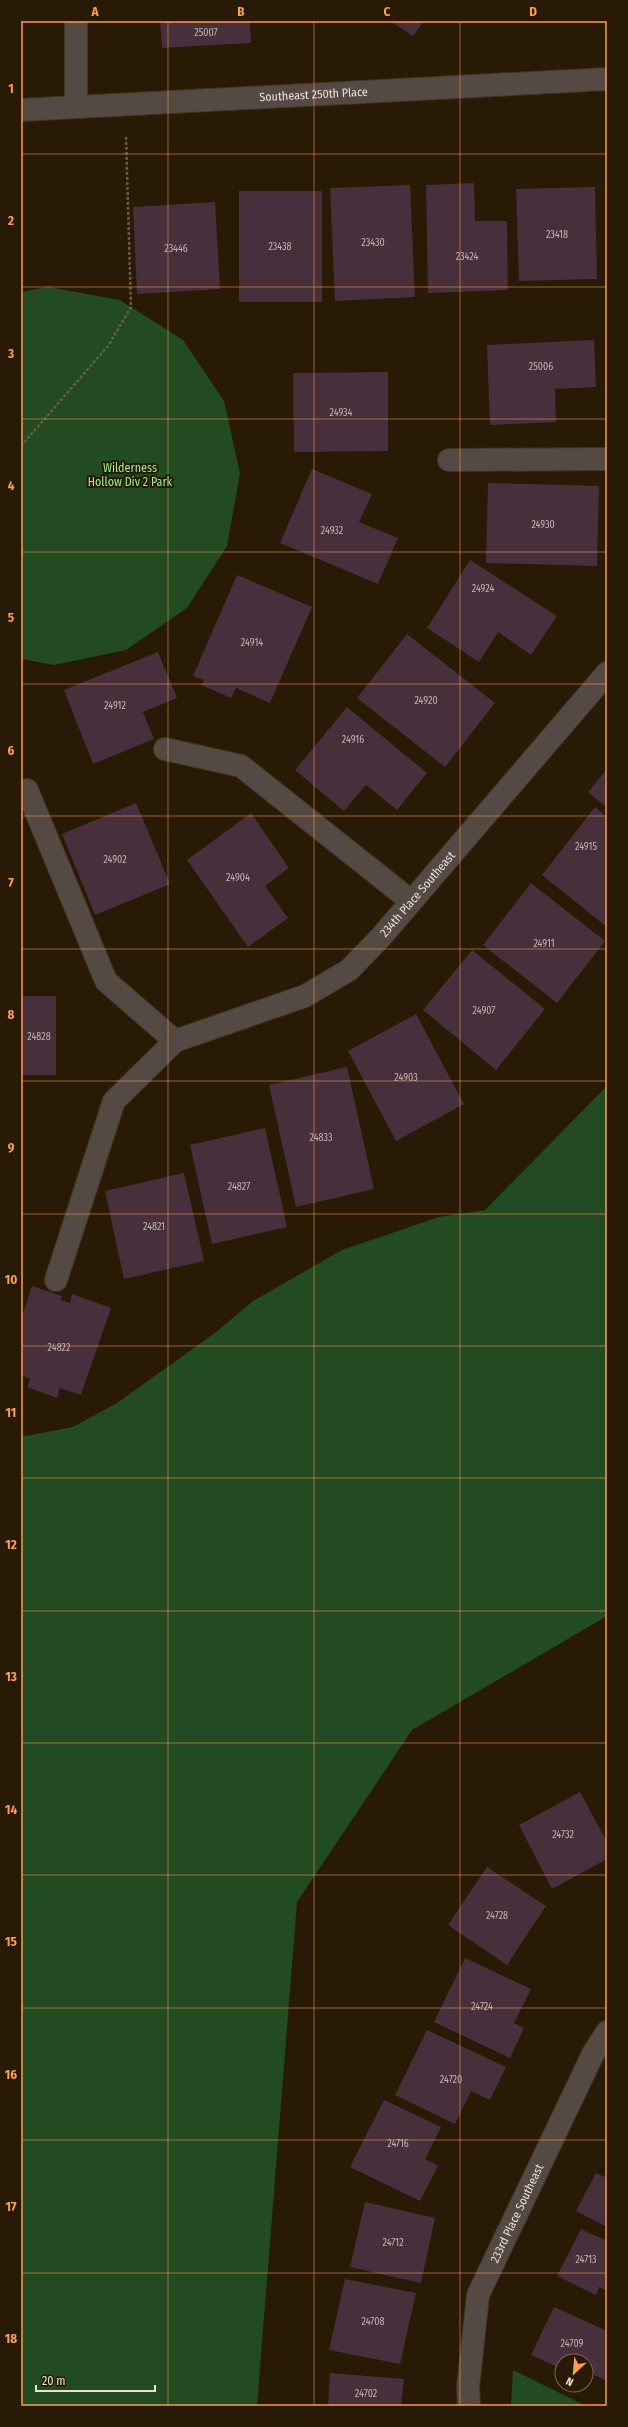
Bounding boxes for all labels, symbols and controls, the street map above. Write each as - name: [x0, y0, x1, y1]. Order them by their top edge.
- text: A: [90, 4, 99, 19]
- text: B: [237, 4, 245, 19]
- text: C: [384, 4, 391, 19]
- text: D: [529, 4, 537, 19]
- house number: 25007: [194, 27, 218, 39]
- text: 1: [8, 81, 14, 96]
- street label: Southeast 250th Place: [259, 85, 368, 104]
- text: 2: [7, 213, 14, 228]
- house number: 23418: [546, 229, 568, 241]
- house number: 23430: [361, 237, 385, 249]
- house number: 23438: [268, 241, 292, 253]
- house number: 23446: [164, 243, 188, 255]
- house number: 23424: [456, 251, 478, 263]
- text: 3: [7, 346, 14, 361]
- house number: 25006: [529, 361, 553, 373]
- house number: 24934: [330, 407, 353, 419]
- park label: Wilderness Hollow Div 2 Park: [88, 461, 173, 489]
- text: 4: [8, 478, 15, 493]
- house number: 24930: [531, 519, 555, 531]
- house number: 24932: [321, 525, 344, 537]
- house number: 24924: [472, 583, 494, 595]
- text: 5: [8, 610, 14, 625]
- house number: 24914: [241, 637, 263, 649]
- house number: 24920: [414, 695, 438, 707]
- house number: 24912: [104, 700, 127, 712]
- house number: 24916: [342, 734, 364, 746]
- text: 6: [8, 743, 15, 758]
- house number: 24915: [575, 841, 597, 853]
- street label: 234th Place Southeast: [377, 849, 458, 940]
- house number: 24902: [103, 854, 127, 866]
- house number: 24904: [226, 872, 250, 884]
- text: 7: [8, 875, 14, 890]
- house number: 24911: [533, 938, 555, 950]
- house number: 24907: [473, 1005, 495, 1017]
- text: 8: [8, 1007, 15, 1022]
- house number: 24828: [27, 1031, 51, 1043]
- house number: 24903: [394, 1072, 418, 1084]
- house number: 24833: [309, 1132, 333, 1144]
- text: 9: [8, 1140, 15, 1155]
- house number: 24827: [228, 1181, 250, 1193]
- house number: 24821: [143, 1221, 165, 1233]
- text: 10: [5, 1272, 17, 1287]
- house number: 24822: [48, 1342, 71, 1354]
- text: 11: [6, 1405, 16, 1420]
- text: 12: [5, 1537, 17, 1552]
- text: 13: [5, 1669, 17, 1684]
- text: 14: [5, 1802, 17, 1817]
- house number: 24732: [552, 1829, 574, 1841]
- house number: 24728: [486, 1910, 508, 1922]
- text: 15: [5, 1934, 17, 1949]
- house number: 24724: [471, 2001, 493, 2013]
- text: 16: [5, 2067, 17, 2082]
- house number: 24720: [440, 2074, 462, 2086]
- house number: 24716: [387, 2138, 409, 2150]
- street label: 233rd Place Southeast: [487, 2162, 546, 2265]
- text: 17: [5, 2199, 17, 2214]
- house number: 24712: [382, 2237, 404, 2249]
- house number: 24713: [575, 2254, 597, 2266]
- house number: 24708: [361, 2316, 385, 2328]
- text: 18: [5, 2331, 17, 2346]
- house number: 24709: [561, 2338, 584, 2350]
- north arrow: [554, 2353, 594, 2393]
- scale bar: [36, 2367, 155, 2393]
- text: 20 m: [42, 2374, 66, 2388]
- text: N: [564, 2374, 576, 2389]
- house number: 24702: [355, 2388, 378, 2400]

